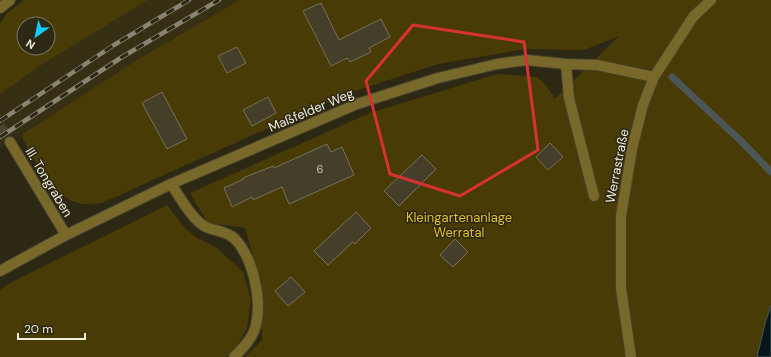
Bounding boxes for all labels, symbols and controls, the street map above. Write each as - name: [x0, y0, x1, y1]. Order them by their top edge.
- north arrow: [16, 16, 56, 56]
- text: N: [23, 36, 38, 52]
- street label: Maßfelder Weg: [266, 84, 356, 136]
- street label: Werrastraße: [601, 128, 633, 204]
- street label: III. Tongraben: [21, 144, 77, 220]
- house number: 6: [317, 162, 324, 176]
- park label: Kleingartenanlage Werratal: [406, 209, 512, 241]
- scale bar: [18, 315, 85, 341]
- text: 20 m: [24, 321, 53, 337]

